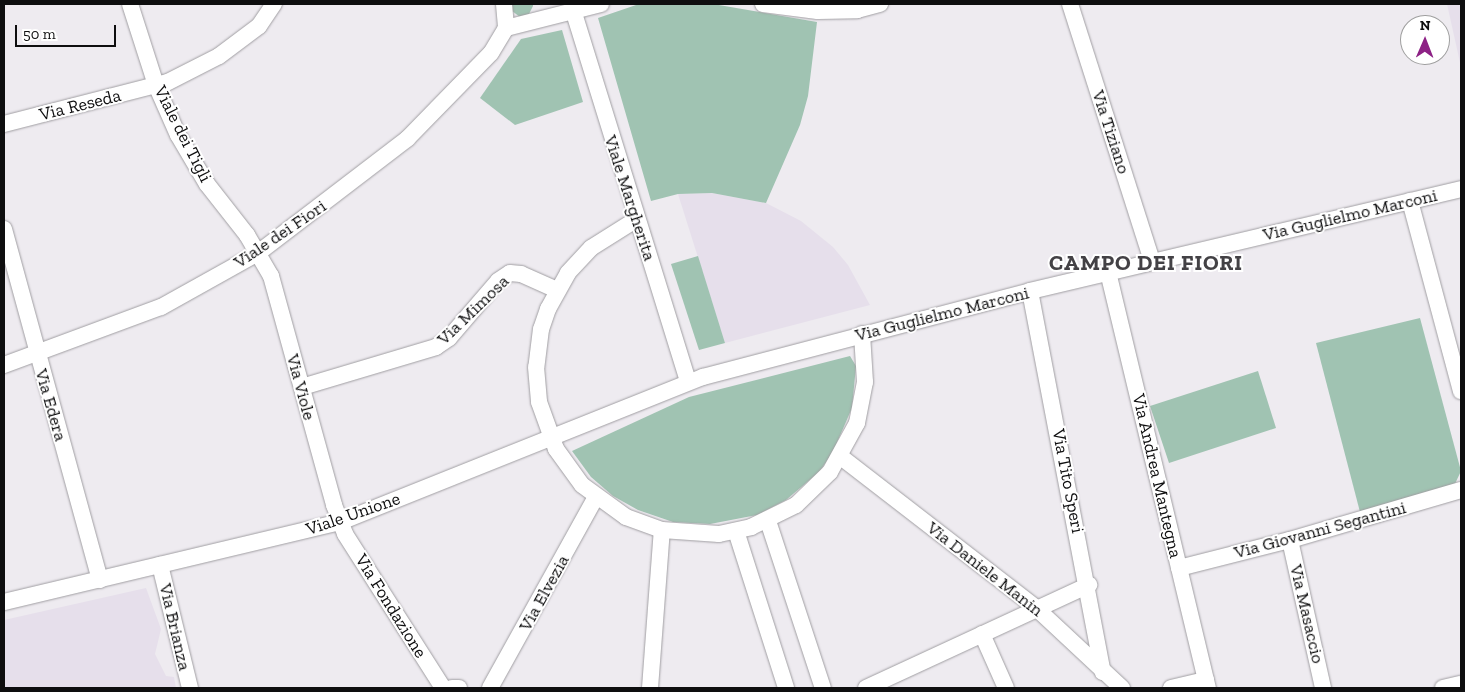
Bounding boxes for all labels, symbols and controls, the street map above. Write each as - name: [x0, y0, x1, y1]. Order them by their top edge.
- scale bar: [18, 15, 119, 47]
- north arrow: [1400, 15, 1450, 65]
- text: N: [1420, 17, 1431, 34]
- text: 50 m: [23, 25, 56, 43]
- street label: Viale dei Tigli: [149, 82, 217, 186]
- street label: Via Reseda: [37, 84, 123, 126]
- street label: Via Tiziano: [1087, 87, 1135, 177]
- street label: Viale Margherita: [600, 133, 660, 263]
- street label: Via Guglielmo Marconi: [1261, 184, 1439, 246]
- street label: Viale dei Fiori: [230, 195, 330, 273]
- district label: CAMPO DEI FIORI: [1047, 250, 1245, 276]
- street label: Via Mimosa: [433, 270, 513, 350]
- street label: Via Guglielmo Marconi: [853, 282, 1031, 346]
- street label: Via Viole: [282, 351, 320, 423]
- street label: Via Edera: [30, 366, 72, 444]
- street label: Via Andrea Mantegna: [1128, 391, 1186, 561]
- street label: Via Tito Speri: [1047, 427, 1089, 535]
- street label: Viale Unione: [303, 488, 403, 540]
- street label: Via Giovanni Segantini: [1232, 497, 1408, 563]
- street label: Via Daniele Manin: [923, 517, 1047, 621]
- street label: Via Fondazione: [350, 550, 432, 662]
- street label: Via Elvezia: [514, 551, 574, 635]
- street label: Via Masaccio: [1285, 562, 1329, 666]
- street label: Via Brianza: [155, 581, 195, 673]

